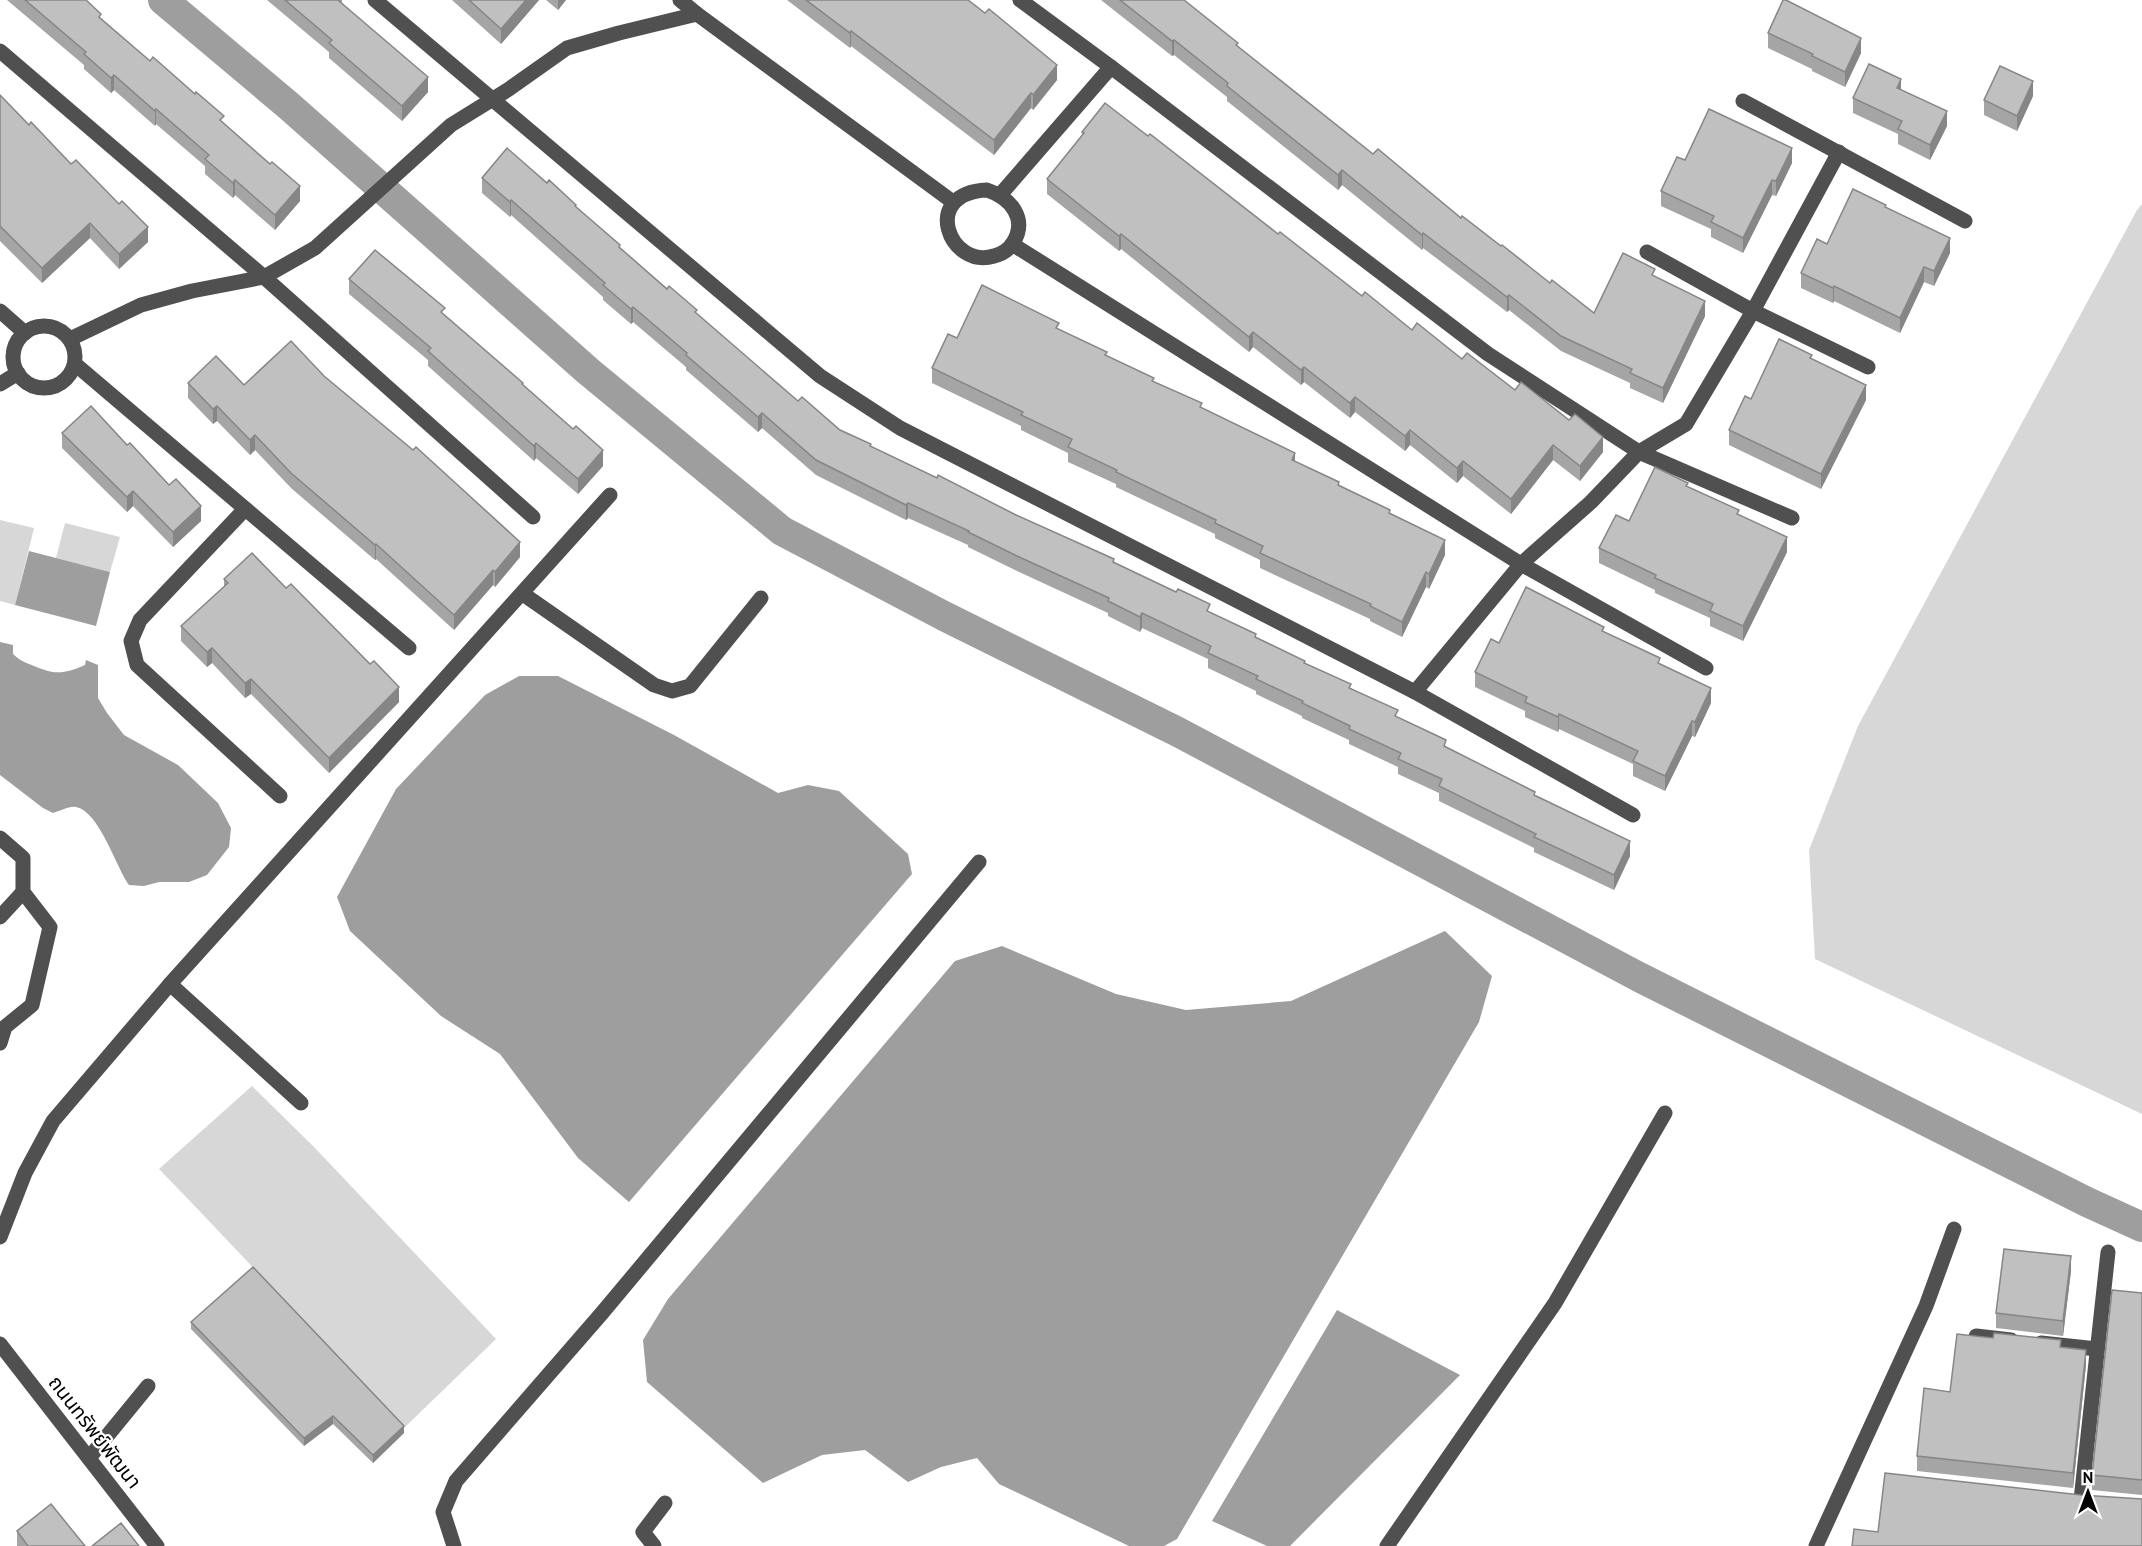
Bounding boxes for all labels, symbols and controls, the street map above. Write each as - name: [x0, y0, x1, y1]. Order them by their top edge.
- street label: ถนนทรัพย์พัฒนา: [43, 1370, 147, 1494]
- north arrow: [2058, 1462, 2118, 1522]
- text: N: [2083, 1467, 2093, 1487]

